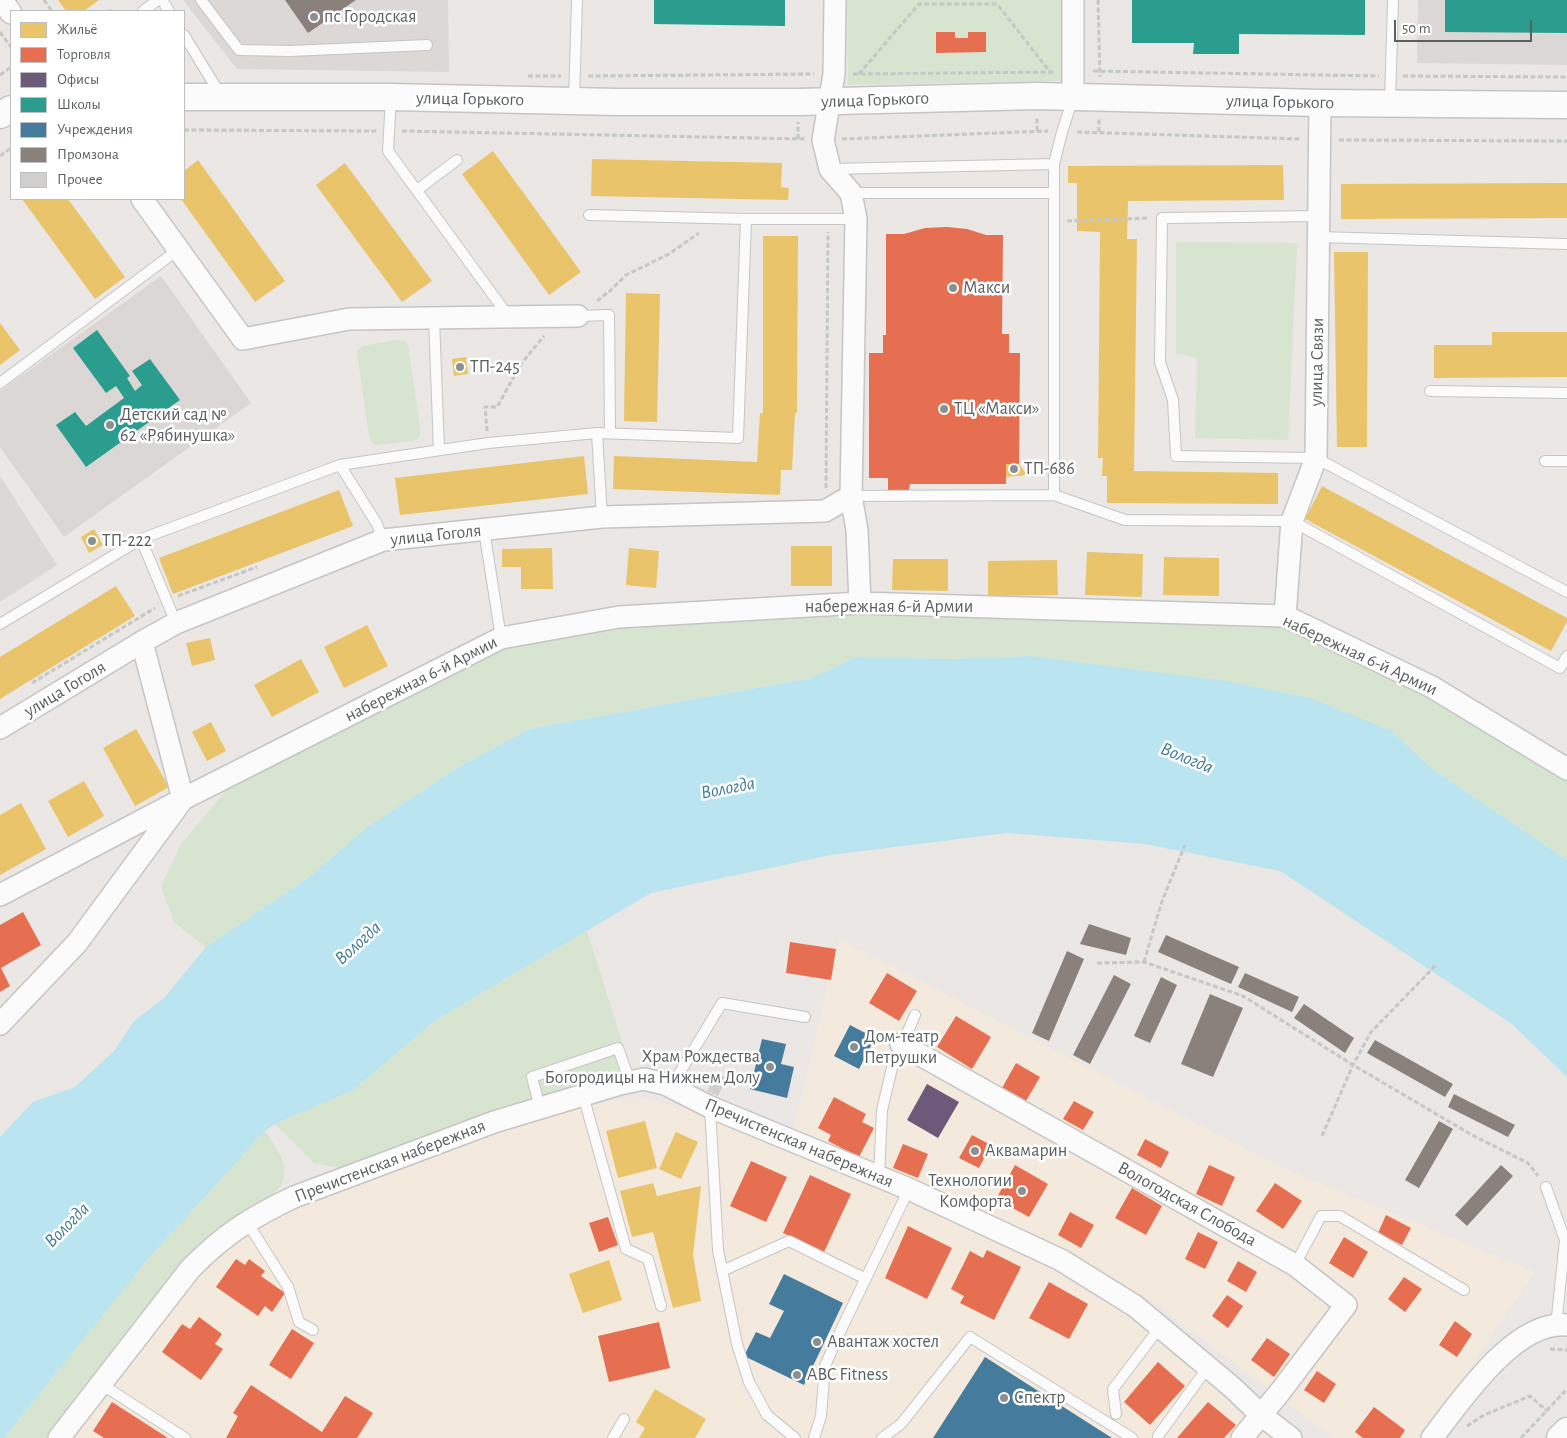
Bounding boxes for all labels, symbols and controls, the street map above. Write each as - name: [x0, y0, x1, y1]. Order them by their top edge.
- place label: пс Городская: [324, 6, 417, 28]
- legend: [10, 10, 185, 200]
- scale bar: [1397, 10, 1534, 42]
- marker: пс Городская: [308, 11, 320, 23]
- text: 50 m: [1402, 21, 1431, 36]
- text: Жильё: [57, 22, 97, 37]
- text: Торговля: [57, 47, 111, 62]
- text: Офисы: [57, 72, 99, 87]
- street label: улица Горького: [416, 87, 524, 111]
- street label: улица Горького: [821, 87, 929, 113]
- street label: улица Горького: [1226, 90, 1334, 114]
- text: Школы: [57, 97, 101, 112]
- text: Учреждения: [57, 122, 133, 137]
- text: Промзона: [57, 147, 119, 162]
- text: Прочее: [57, 172, 103, 187]
- place label: Макси: [963, 277, 1010, 299]
- marker: Макси: [947, 282, 959, 294]
- street label: улица Связи: [1305, 317, 1329, 407]
- place label: ТП-245: [470, 356, 520, 378]
- marker: ТП-245: [454, 361, 466, 373]
- place label: ТЦ «Макси»: [954, 398, 1039, 420]
- marker: ТЦ «Макси»: [938, 403, 950, 415]
- place label: Детский сад № 62 «Рябинушка»: [120, 404, 235, 446]
- marker: Детский сад № 62 «Рябинушка»: [104, 419, 116, 431]
- place label: ТП-686: [1024, 458, 1075, 480]
- marker: ТП-686: [1008, 463, 1020, 475]
- street label: улица Гоголя: [389, 519, 483, 551]
- place label: ТП-222: [102, 530, 152, 552]
- marker: ТП-222: [86, 535, 98, 547]
- street label: набережная 6-й Армии: [805, 596, 973, 618]
- street label: набережная 6-й Армии: [1279, 610, 1441, 700]
- street label: набережная 6-й Армии: [341, 631, 501, 727]
- street label: улица Гоголя: [20, 656, 110, 722]
- water label: Вологда: [1157, 737, 1217, 779]
- water label: Вологда: [699, 772, 757, 804]
- water label: Вологда: [330, 916, 386, 970]
- place label: Дом-театр Петрушки: [864, 1026, 939, 1068]
- marker: Дом-театр Петрушки: [848, 1041, 860, 1053]
- place label: Храм Рождества Богородицы на Нижнем Долу: [545, 1046, 760, 1088]
- marker: Храм Рождества Богородицы на Нижнем Долу: [764, 1061, 776, 1073]
- street label: Пречистенская набережная: [701, 1093, 897, 1193]
- street label: Пречистенская набережная: [291, 1115, 489, 1207]
- place label: Аквамарин: [985, 1140, 1067, 1162]
- marker: Аквамарин: [969, 1145, 981, 1157]
- street label: Вологодская Слобода: [1114, 1157, 1260, 1251]
- place label: Технологии Комфорта: [928, 1170, 1012, 1212]
- marker: Технологии Комфорта: [1016, 1185, 1028, 1197]
- water label: Вологда: [40, 1198, 94, 1252]
- place label: Авантаж хостел: [827, 1331, 939, 1353]
- marker: Авантаж хостел: [811, 1336, 823, 1348]
- place label: ABC Fitness: [807, 1364, 888, 1386]
- marker: ABC Fitness: [791, 1369, 803, 1381]
- place label: Спектр: [1014, 1387, 1065, 1409]
- marker: Спектр: [998, 1392, 1010, 1404]

